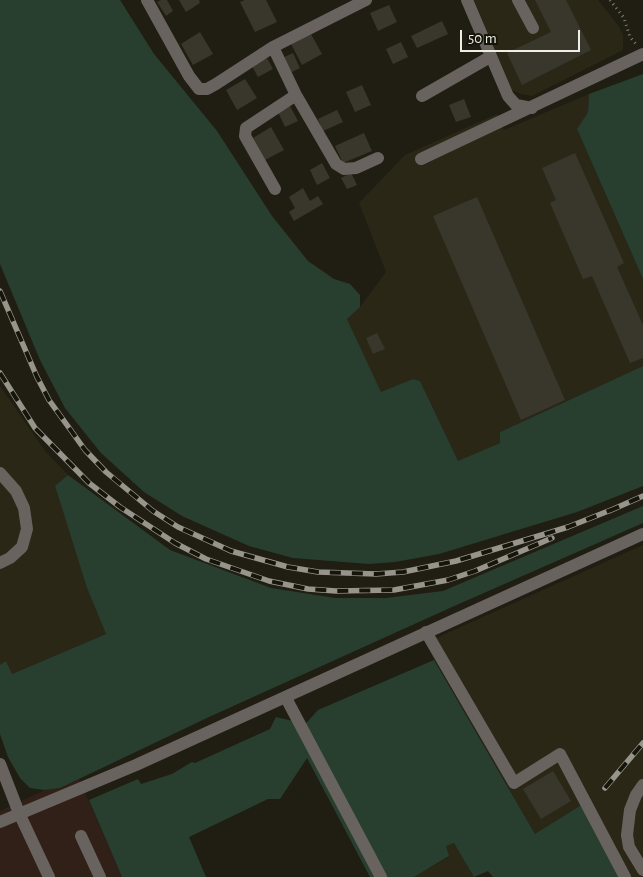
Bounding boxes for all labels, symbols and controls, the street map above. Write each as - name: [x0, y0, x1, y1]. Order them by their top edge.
- scale bar: [463, 20, 583, 52]
- text: 50 m: [468, 31, 497, 46]

